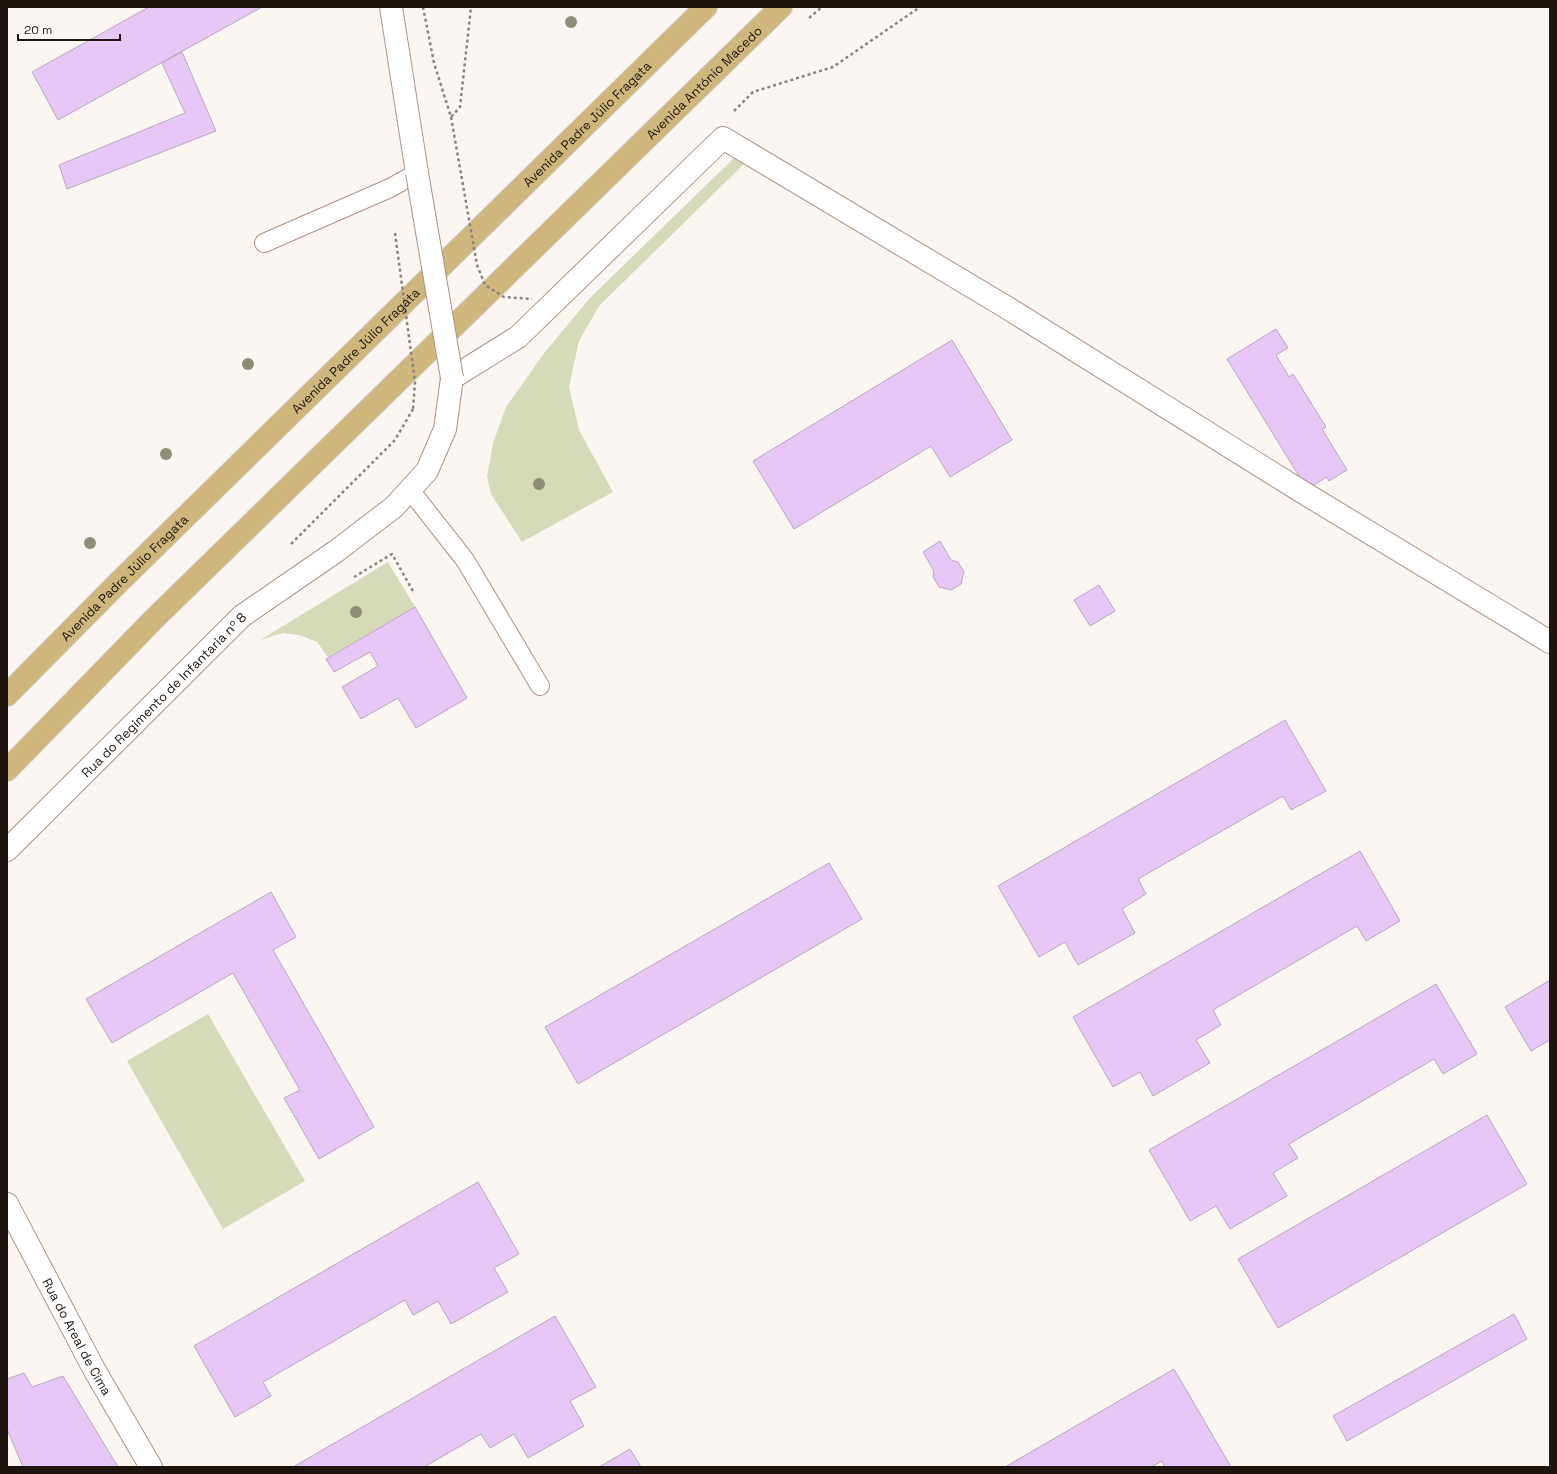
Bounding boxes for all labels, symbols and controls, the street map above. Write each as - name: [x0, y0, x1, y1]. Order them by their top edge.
- scale bar: [18, 16, 120, 42]
- text: 20 m: [24, 22, 52, 38]
- street label: Avenida António Macedo: [642, 22, 765, 143]
- street label: Avenida Padre Júlio Fragata: [519, 57, 655, 190]
- street label: Avenida Padre Júlio Fragata: [288, 284, 423, 417]
- street label: Avenida Padre Júlio Fragata: [57, 510, 192, 644]
- street label: Rua do Regimento de Infantaria nº 8: [78, 609, 250, 781]
- street label: Rua do Areal de Cima: [39, 1275, 116, 1399]

